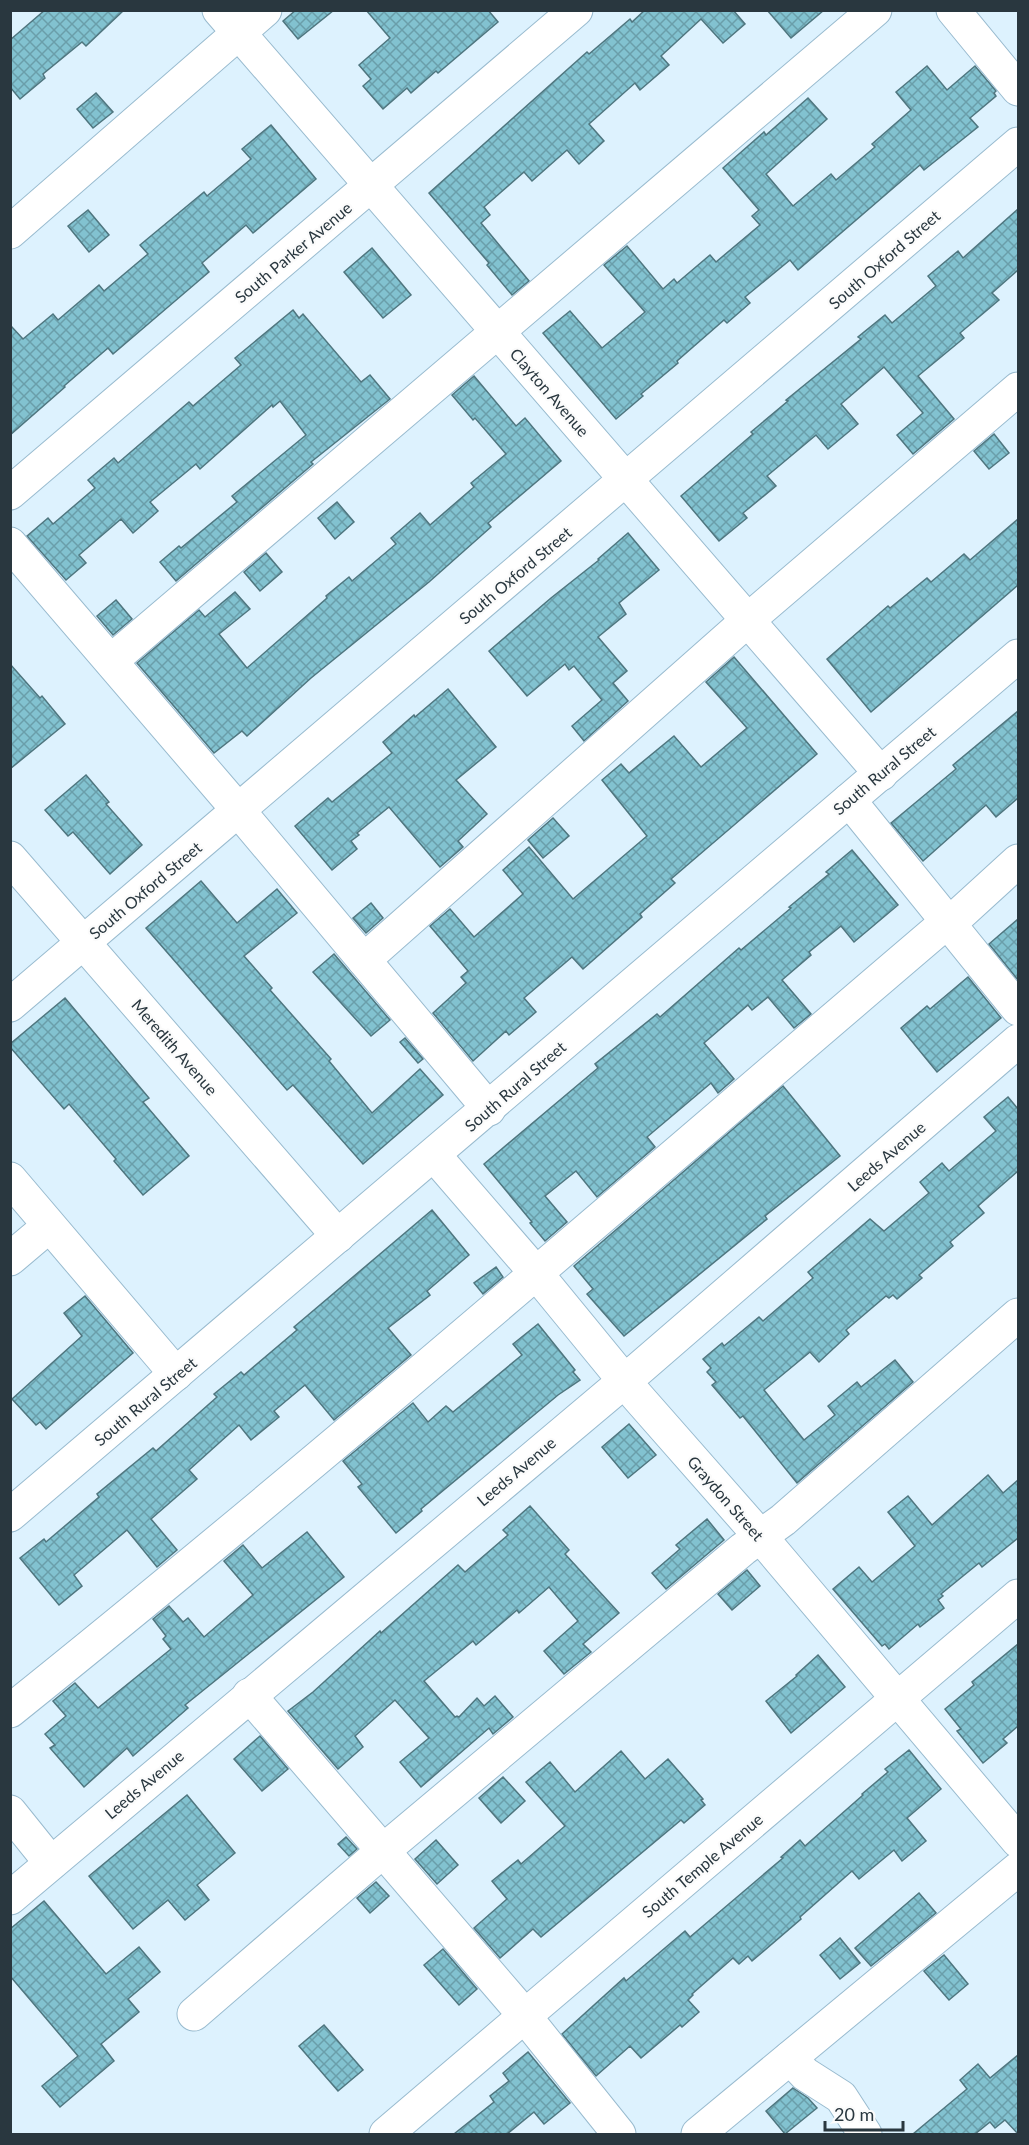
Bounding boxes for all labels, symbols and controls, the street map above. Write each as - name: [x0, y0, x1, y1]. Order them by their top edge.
- street label: South Parker Avenue: [231, 198, 355, 306]
- street label: South Oxford Street: [825, 205, 944, 312]
- street label: Clayton Avenue: [507, 344, 593, 440]
- street label: South Oxford Street: [455, 522, 575, 628]
- street label: South Rural Street: [829, 722, 939, 818]
- street label: South Oxford Street: [85, 837, 205, 943]
- street label: Meredith Avenue: [128, 995, 222, 1099]
- street label: South Rural Street: [461, 1037, 570, 1135]
- street label: Leeds Avenue: [843, 1117, 929, 1195]
- street label: South Rural Street: [90, 1353, 200, 1449]
- street label: Leeds Avenue: [473, 1433, 559, 1509]
- street label: Graydon Street: [684, 1452, 768, 1545]
- street label: Leeds Avenue: [101, 1746, 187, 1822]
- street label: South Temple Avenue: [638, 1809, 766, 1921]
- scale bar: [825, 2094, 903, 2132]
- text: 20 m: [834, 2103, 874, 2125]

